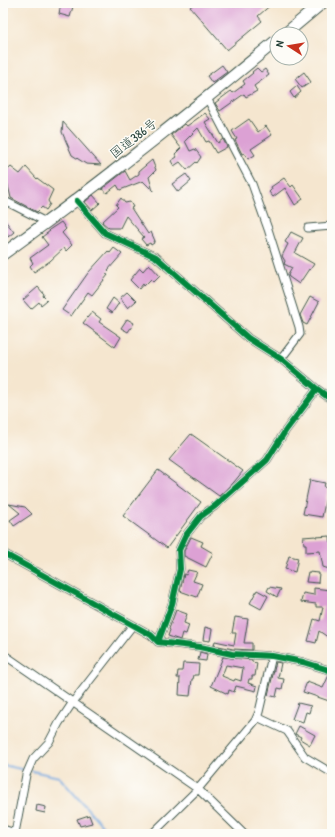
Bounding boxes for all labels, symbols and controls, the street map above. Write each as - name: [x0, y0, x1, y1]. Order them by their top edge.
- north arrow: [269, 26, 309, 66]
- text: N: [272, 39, 287, 48]
- street label: 国道386号: [106, 114, 160, 162]

